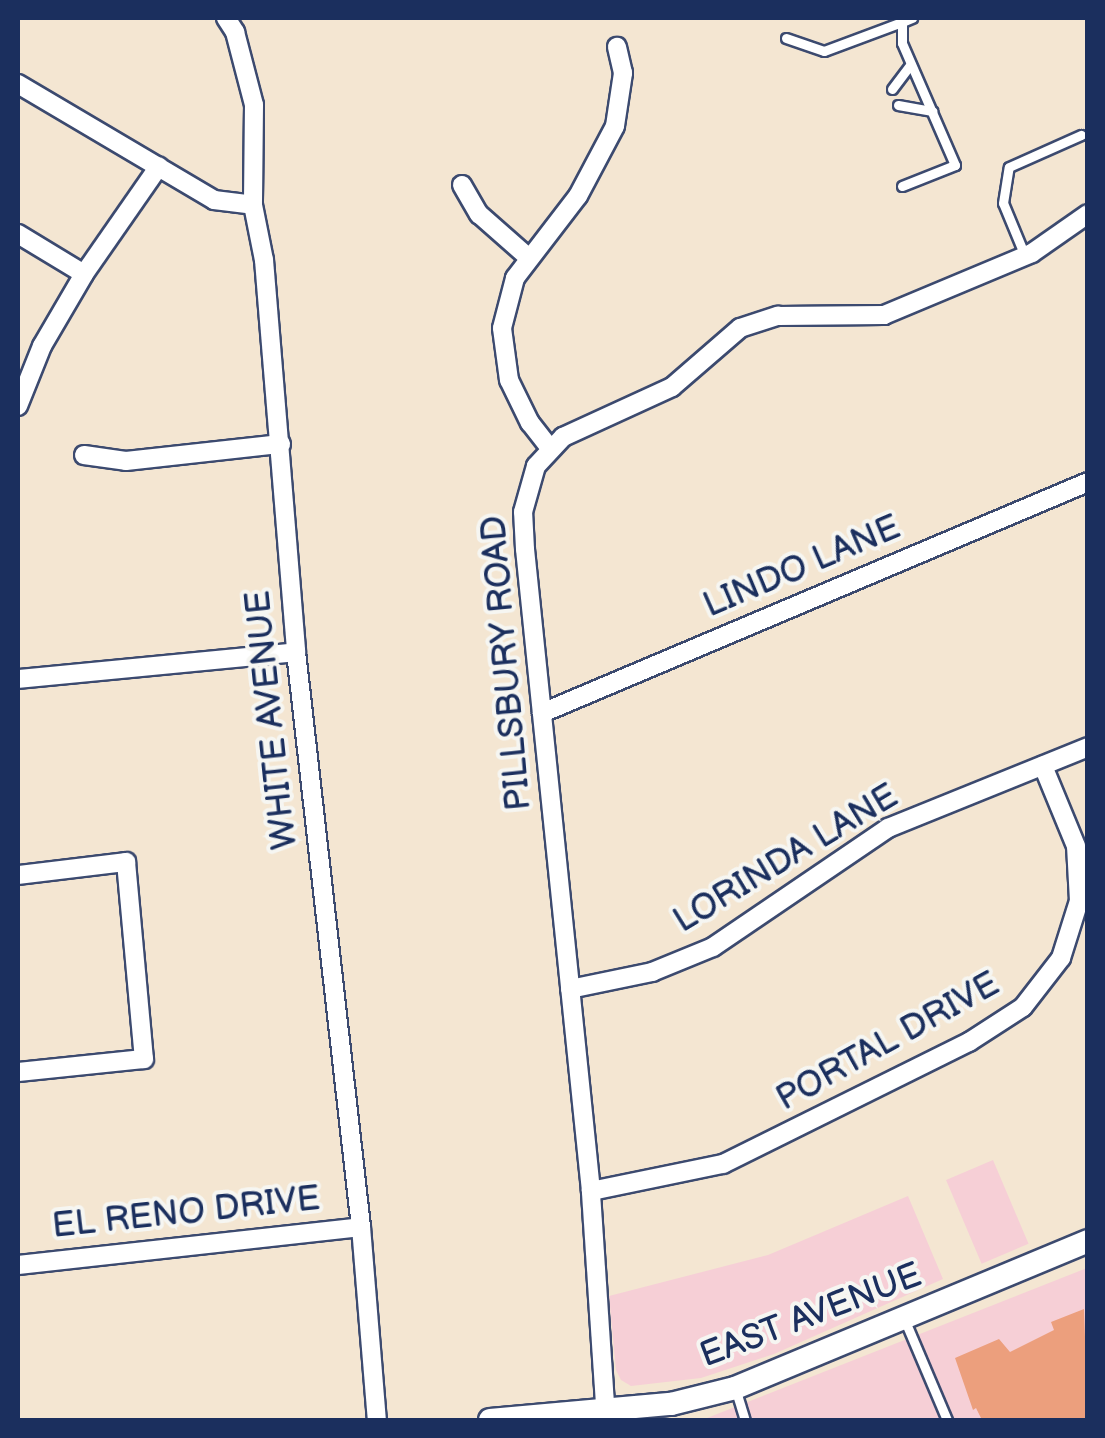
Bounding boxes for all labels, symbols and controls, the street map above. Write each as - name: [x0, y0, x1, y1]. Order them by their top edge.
- street label: LINDO LANE: [697, 507, 907, 627]
- street label: PILLSBURY ROAD: [473, 514, 541, 812]
- street label: WHITE AVENUE: [238, 589, 306, 851]
- street label: LORINDA LANE: [666, 776, 906, 942]
- street label: PORTAL DRIVE: [769, 964, 1007, 1120]
- street label: EL RENO DRIVE: [50, 1178, 322, 1248]
- street label: EAST AVENUE: [694, 1255, 928, 1377]

